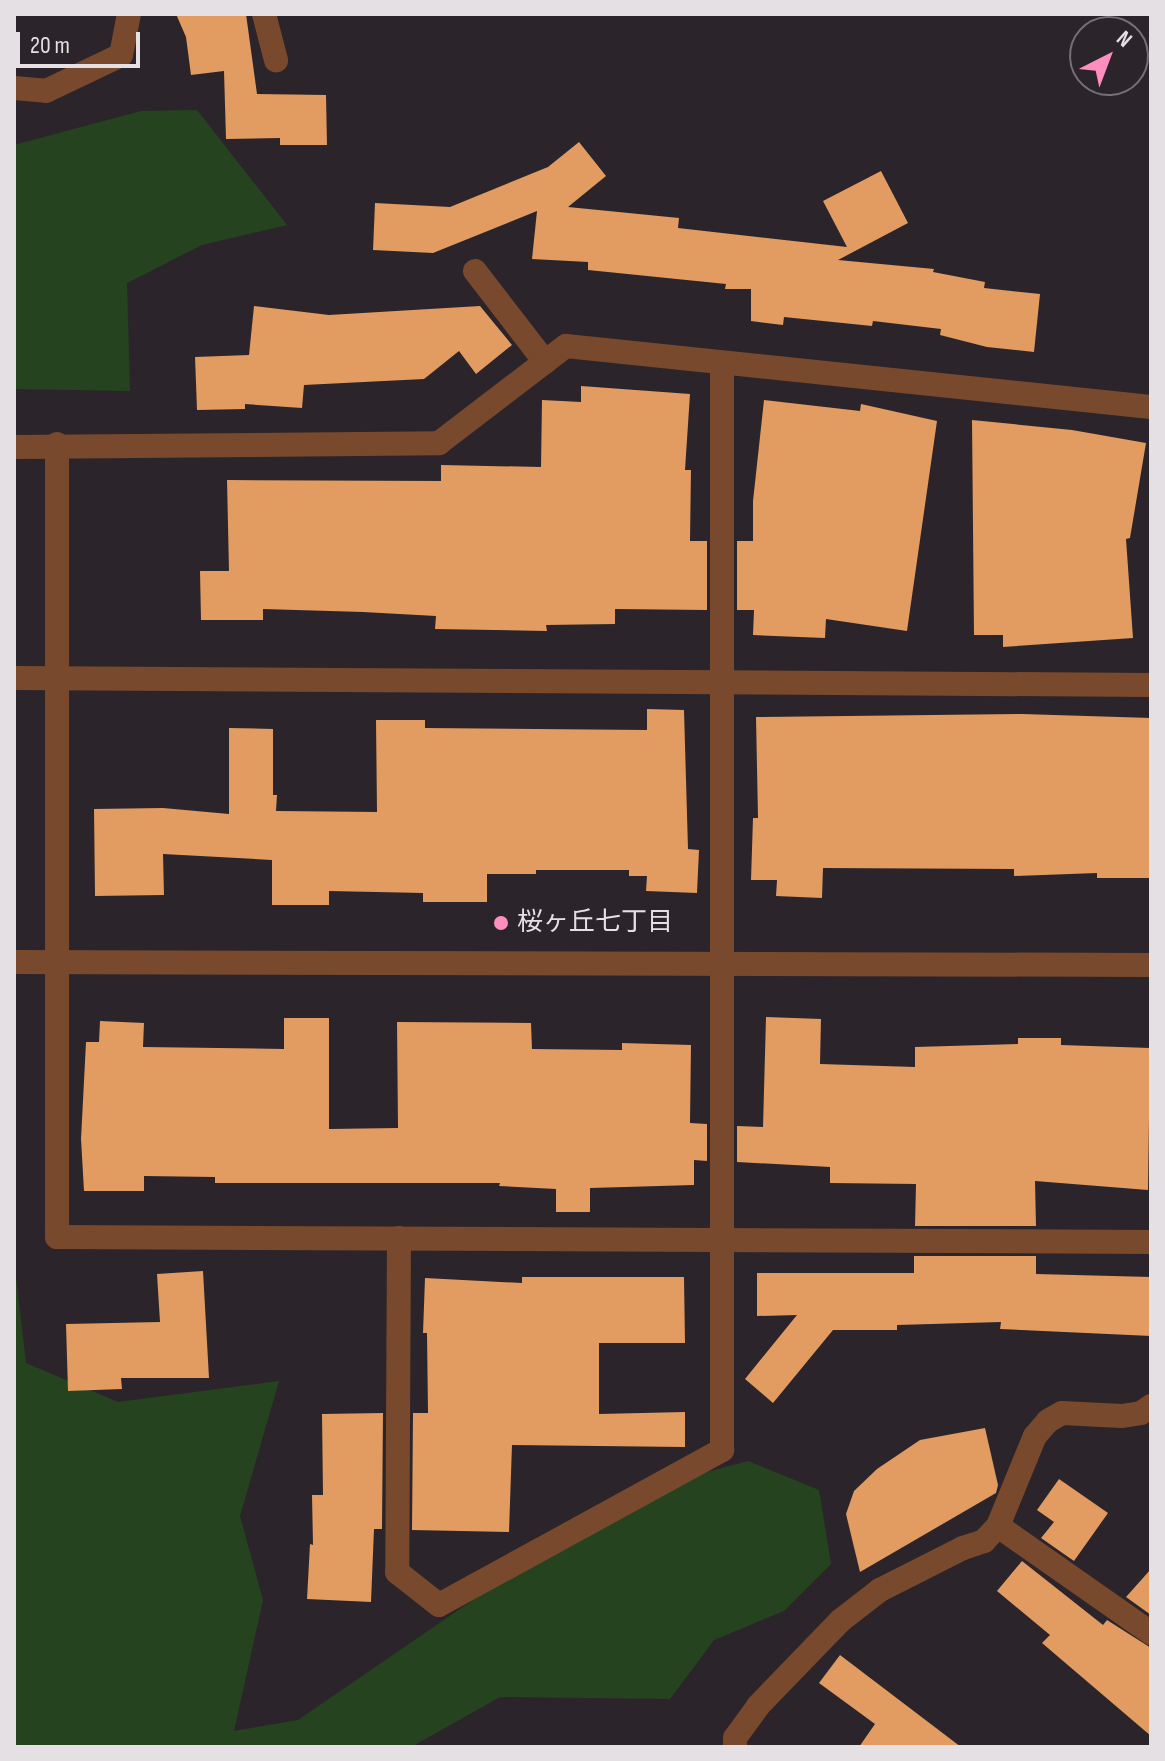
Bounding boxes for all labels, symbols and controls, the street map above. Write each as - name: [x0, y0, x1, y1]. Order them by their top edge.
- scale bar: [20, 16, 144, 66]
- north arrow: [1069, 16, 1149, 96]
- text: N: [1111, 25, 1137, 53]
- text: 20 m: [30, 31, 70, 60]
- place label: 桜ヶ丘七丁目: [517, 907, 673, 939]
- marker: 桜ヶ丘七丁目: [492, 914, 510, 932]

